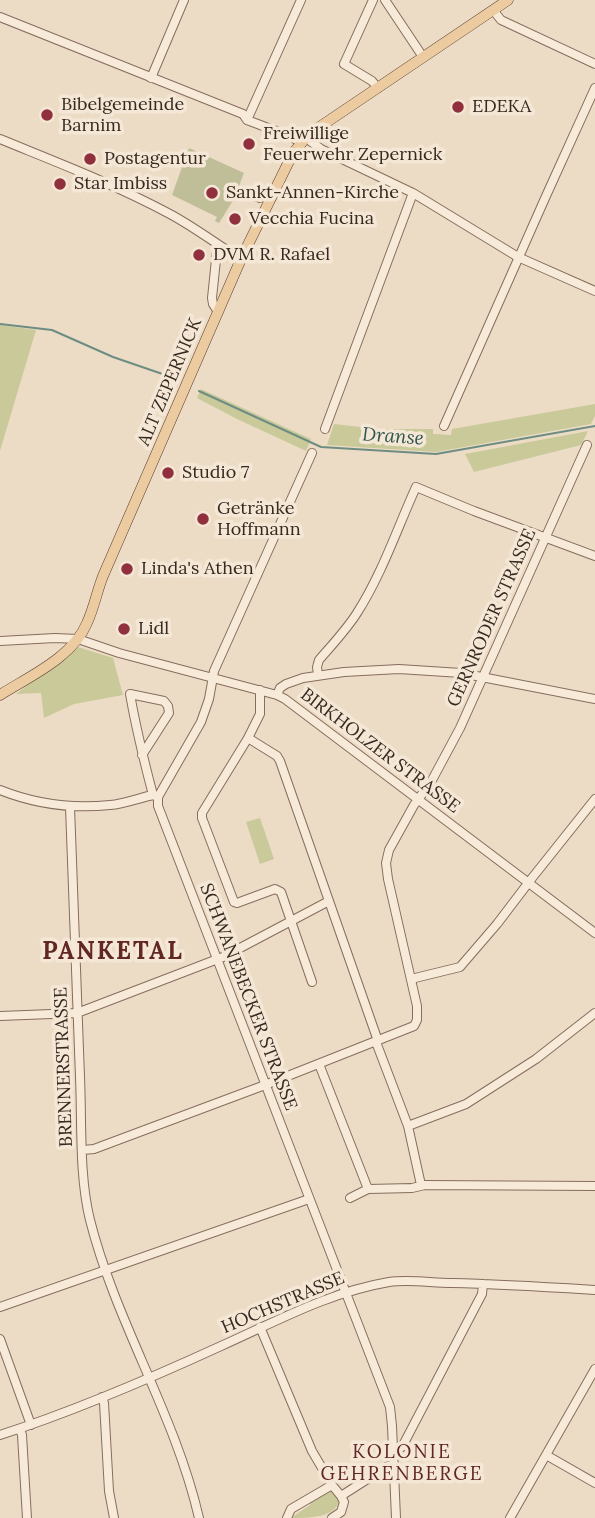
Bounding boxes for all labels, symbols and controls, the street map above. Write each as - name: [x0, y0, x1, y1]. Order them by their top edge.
- place label: Bibelgemeinde Barnim: [61, 94, 184, 136]
- place label: EDEKA: [472, 96, 531, 118]
- marker: EDEKA: [450, 99, 466, 115]
- marker: Bibelgemeinde Barnim: [39, 107, 55, 123]
- place label: Freiwillige Feuerwehr Zepernick: [263, 123, 442, 166]
- marker: Freiwillige Feuerwehr Zepernick: [241, 136, 257, 152]
- place label: Postagentur: [104, 148, 206, 170]
- marker: Postagentur: [82, 151, 98, 167]
- place label: Star Imbiss: [74, 173, 167, 195]
- marker: Star Imbiss: [52, 176, 68, 192]
- place label: Sankt-Annen-Kirche: [226, 182, 399, 204]
- marker: Sankt-Annen-Kirche: [204, 185, 220, 201]
- place label: Vecchia Fucina: [249, 208, 374, 230]
- marker: Vecchia Fucina: [227, 211, 243, 227]
- place label: DVM R. Rafael: [213, 244, 330, 266]
- marker: DVM R. Rafael: [191, 247, 207, 263]
- street label: ALT ZEPERNICK: [133, 315, 207, 449]
- water label: Dranse: [361, 423, 425, 451]
- place label: Studio 7: [182, 462, 249, 484]
- marker: Studio 7: [160, 465, 176, 481]
- place label: Getränke Hoffmann: [217, 498, 301, 540]
- marker: Getränke Hoffmann: [195, 511, 211, 527]
- street label: GERNRODER STRASSE: [443, 526, 541, 710]
- place label: Linda's Athen: [141, 558, 254, 580]
- marker: Linda's Athen: [119, 561, 135, 577]
- place label: Lidl: [138, 618, 169, 640]
- marker: Lidl: [116, 621, 132, 637]
- street label: BIRKHOLZER STRASSE: [296, 684, 464, 818]
- street label: SCHWANEBECKER STRASSE: [195, 881, 301, 1113]
- district label: PANKETAL: [43, 938, 183, 966]
- street label: BRENNERSTRASSE: [50, 987, 78, 1147]
- street label: HOCHSTRASSE: [218, 1267, 348, 1339]
- district label: KOLONIE GEHRENBERGE: [322, 1442, 482, 1486]

